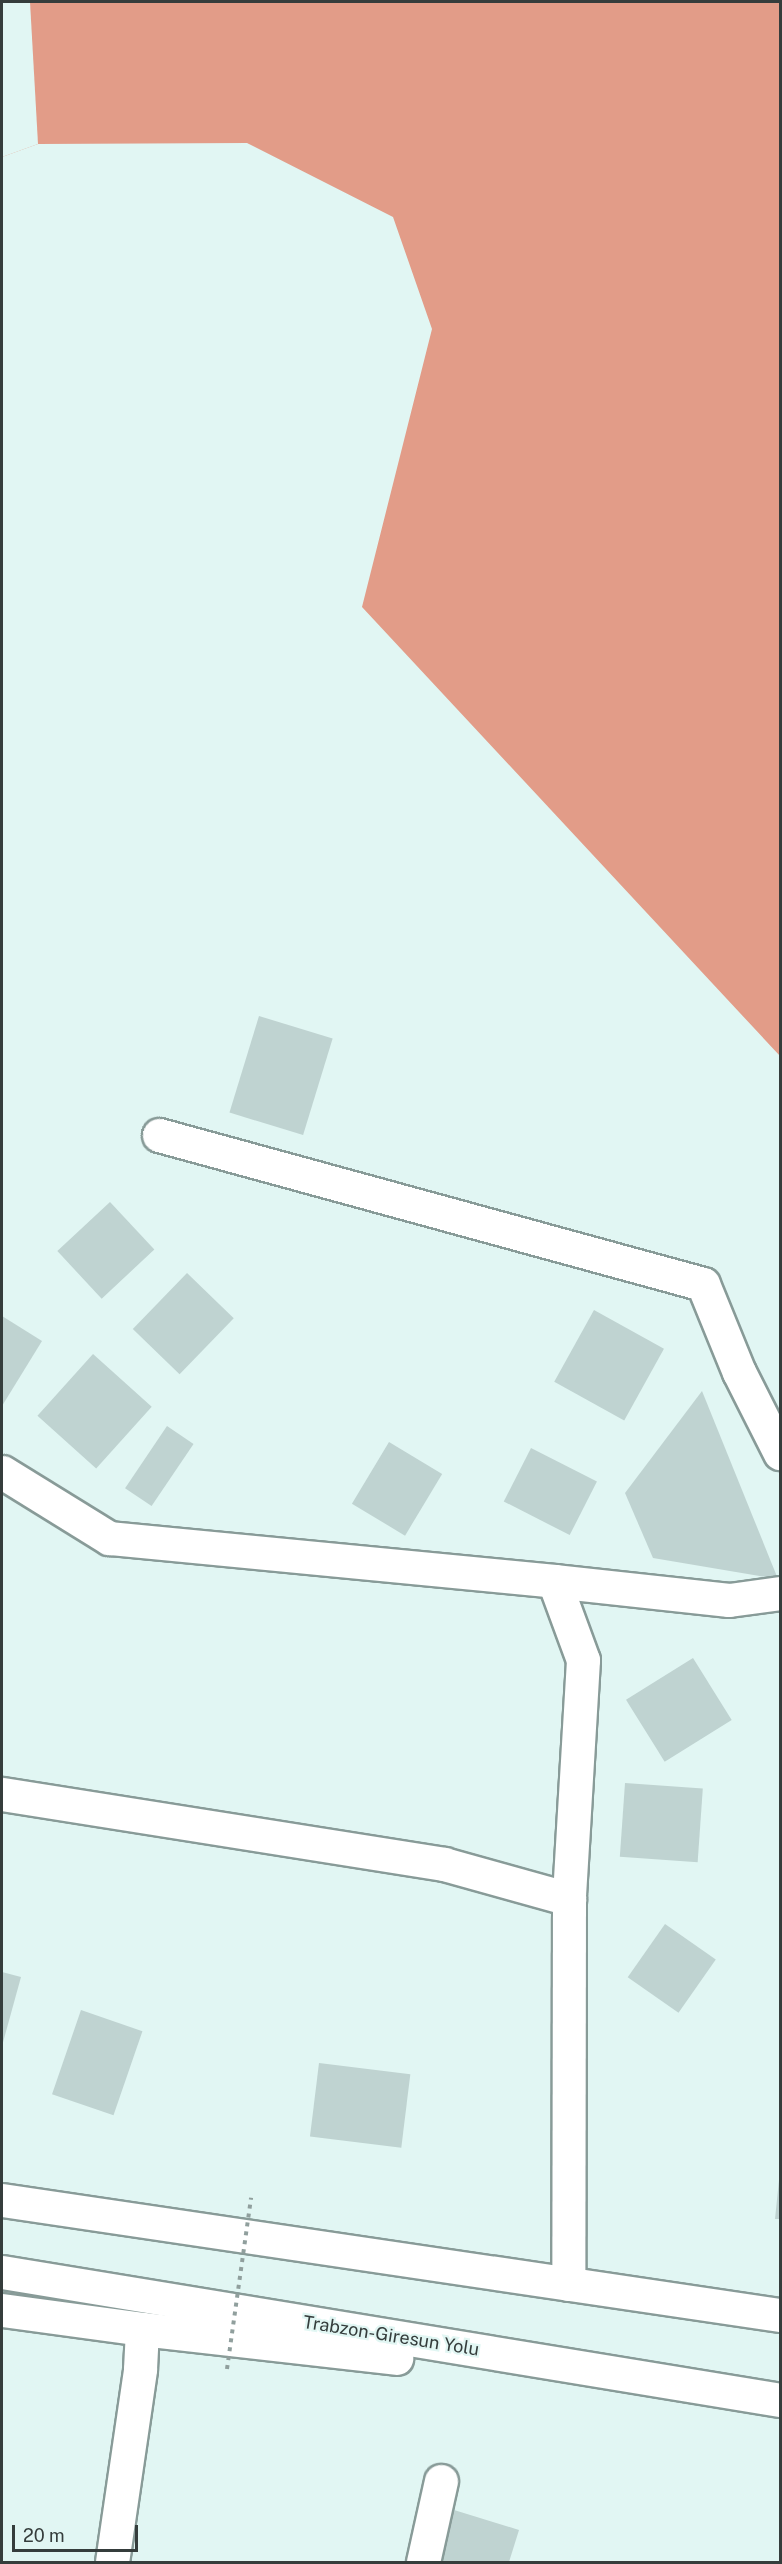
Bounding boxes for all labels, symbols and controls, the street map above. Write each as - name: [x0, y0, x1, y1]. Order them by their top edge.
- street label: Trabzon-Giresun Yolu: [301, 2311, 481, 2361]
- scale bar: [15, 2513, 141, 2551]
- text: 20 m: [23, 2525, 65, 2546]

